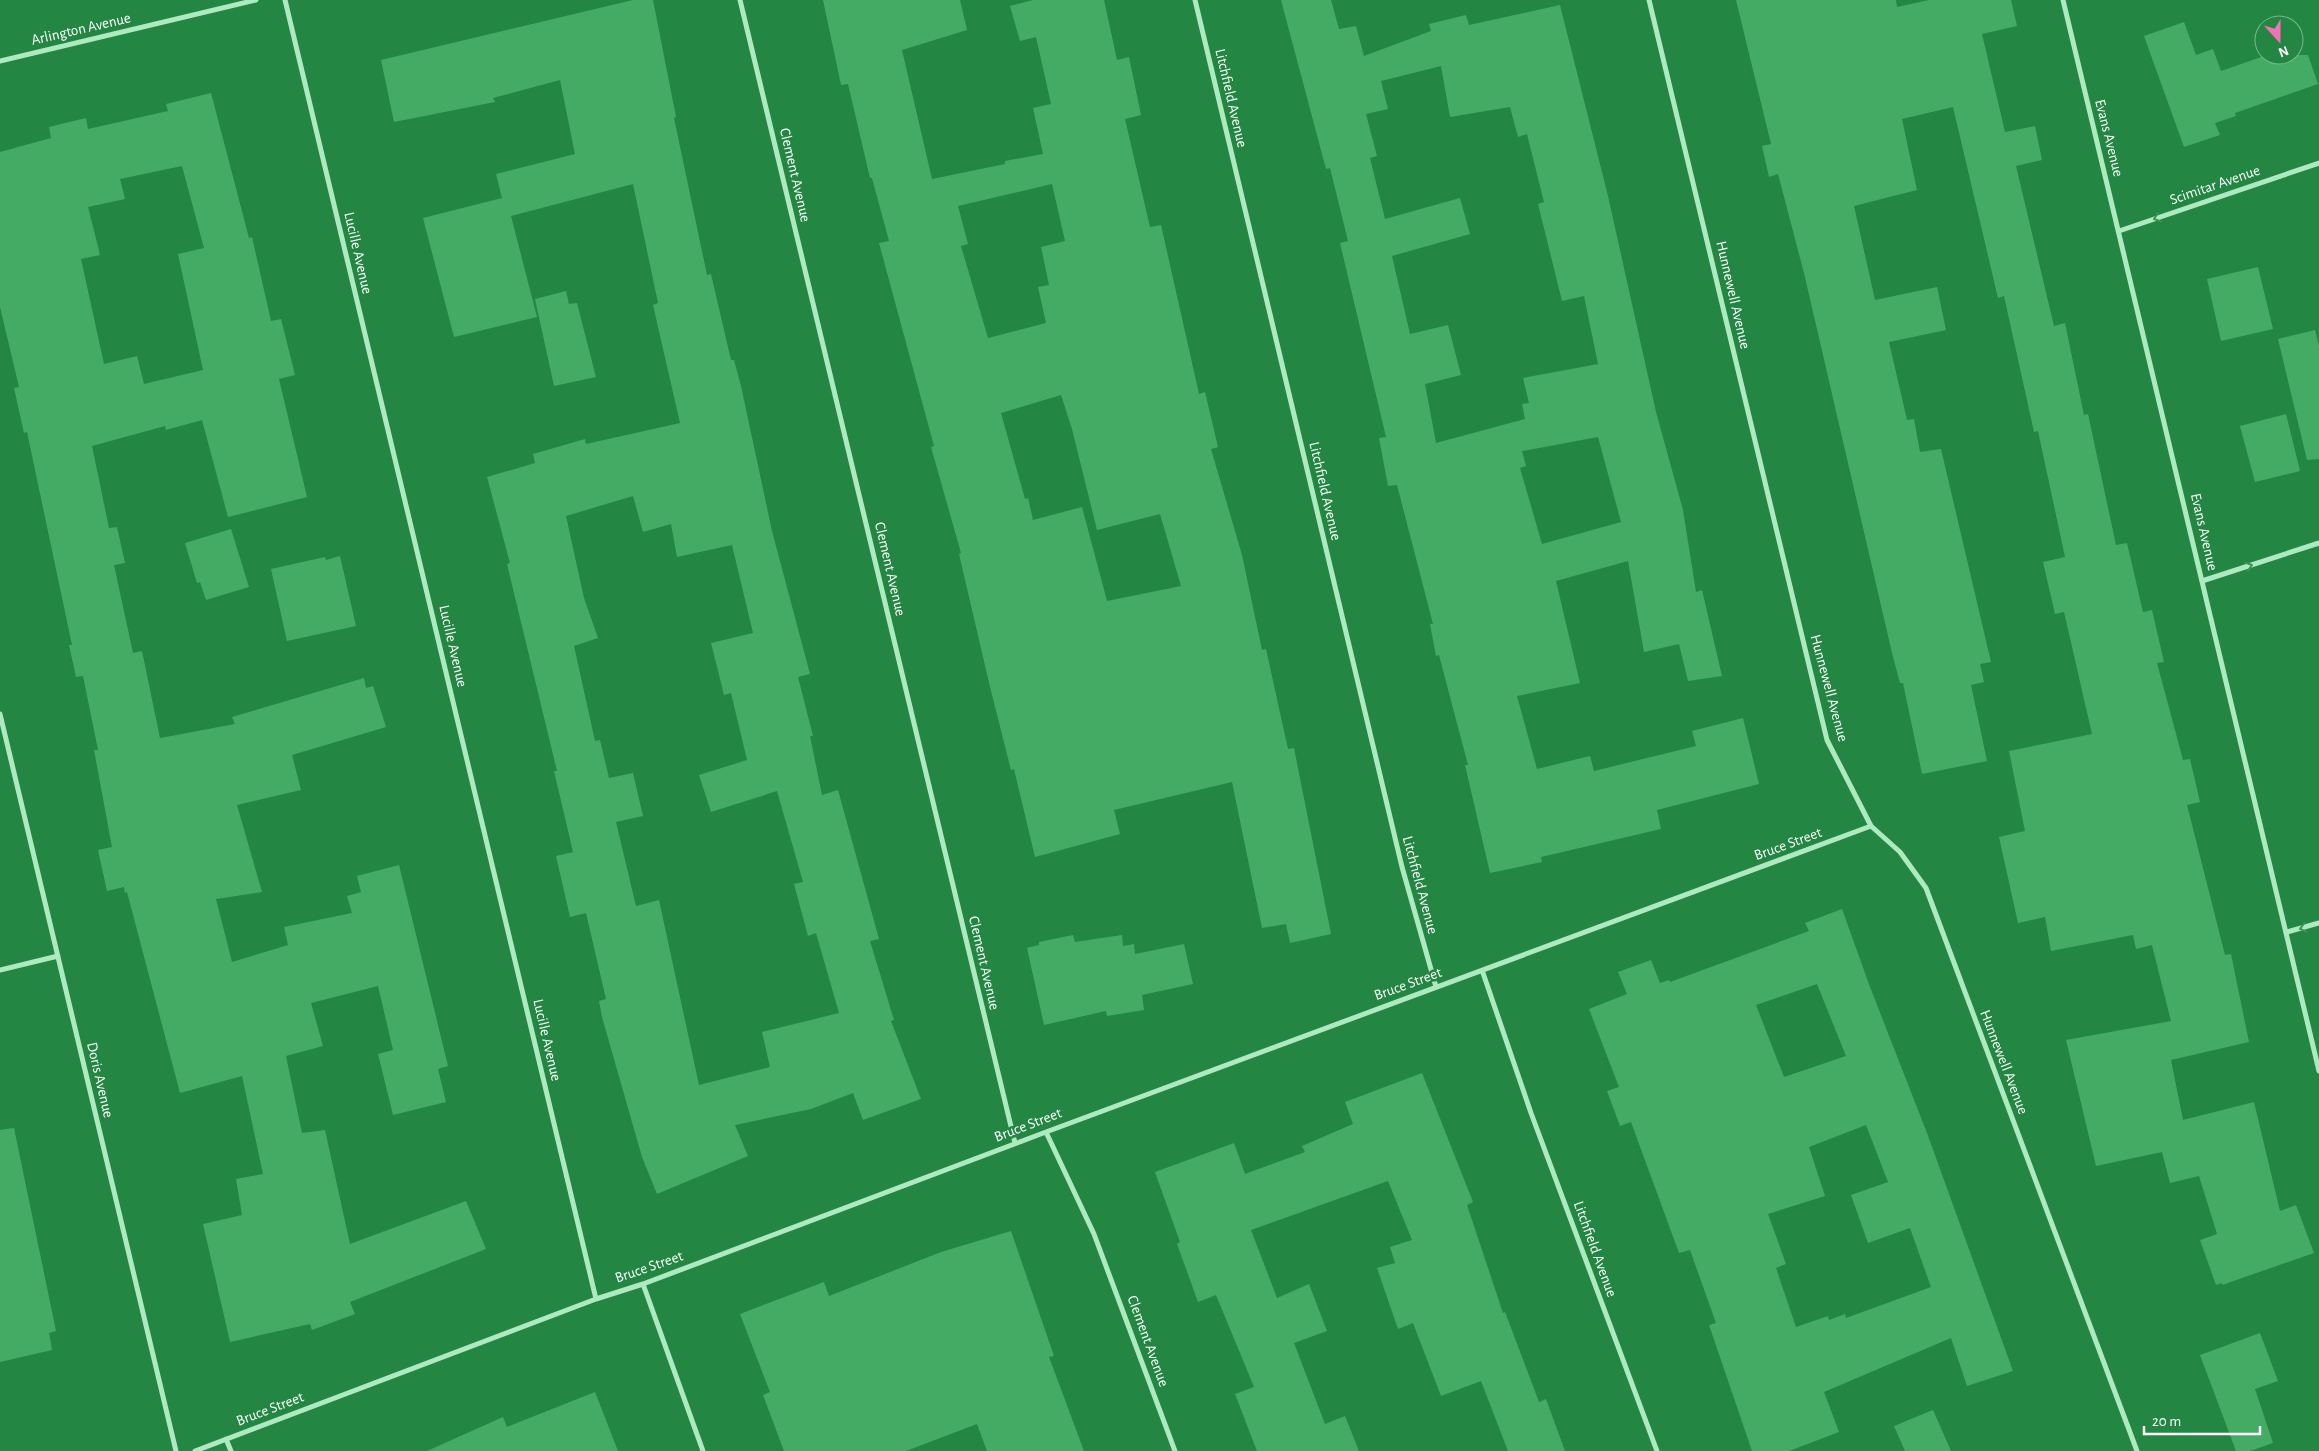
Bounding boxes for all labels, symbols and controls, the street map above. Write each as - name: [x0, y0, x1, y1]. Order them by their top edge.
- street label: Arlington Avenue: [30, 10, 132, 48]
- north arrow: [2254, 15, 2304, 65]
- text: N: [2276, 43, 2290, 59]
- street label: Litchfield Avenue: [1212, 47, 1250, 149]
- street label: Evans Avenue: [2092, 98, 2126, 178]
- street label: Clement Avenue: [777, 127, 813, 224]
- street label: Scimitar Avenue: [2168, 163, 2262, 207]
- street label: Lucille Avenue: [341, 210, 375, 296]
- one-way arrow: [2153, 212, 2162, 222]
- street label: Hunnewell Avenue: [1713, 240, 1753, 350]
- street label: Litchfield Avenue: [1306, 440, 1344, 542]
- street label: Evans Avenue: [2188, 492, 2220, 572]
- street label: Clement Avenue: [872, 521, 908, 618]
- one-way arrow: [2244, 562, 2252, 572]
- street label: Lucille Avenue: [436, 603, 470, 689]
- street label: Hunnewell Avenue: [1807, 633, 1851, 743]
- street label: Bruce Street: [1752, 825, 1824, 863]
- street label: Litchfield Avenue: [1400, 834, 1440, 936]
- street label: Clement Avenue: [966, 915, 1002, 1012]
- one-way arrow: [2300, 922, 2308, 932]
- street label: Bruce Street: [1372, 965, 1444, 1003]
- street label: Lucille Avenue: [530, 997, 564, 1083]
- street label: Hunnewell Avenue: [1977, 1008, 2031, 1116]
- street label: Doris Avenue: [84, 1041, 116, 1119]
- street label: Bruce Street: [992, 1105, 1064, 1145]
- street label: Litchfield Avenue: [1571, 1199, 1619, 1299]
- street label: Bruce Street: [613, 1248, 685, 1286]
- street label: Clement Avenue: [1125, 1293, 1172, 1389]
- street label: Bruce Street: [234, 1389, 306, 1429]
- scale bar: [2144, 1404, 2260, 1436]
- text: 20 m: [2152, 1414, 2181, 1429]

